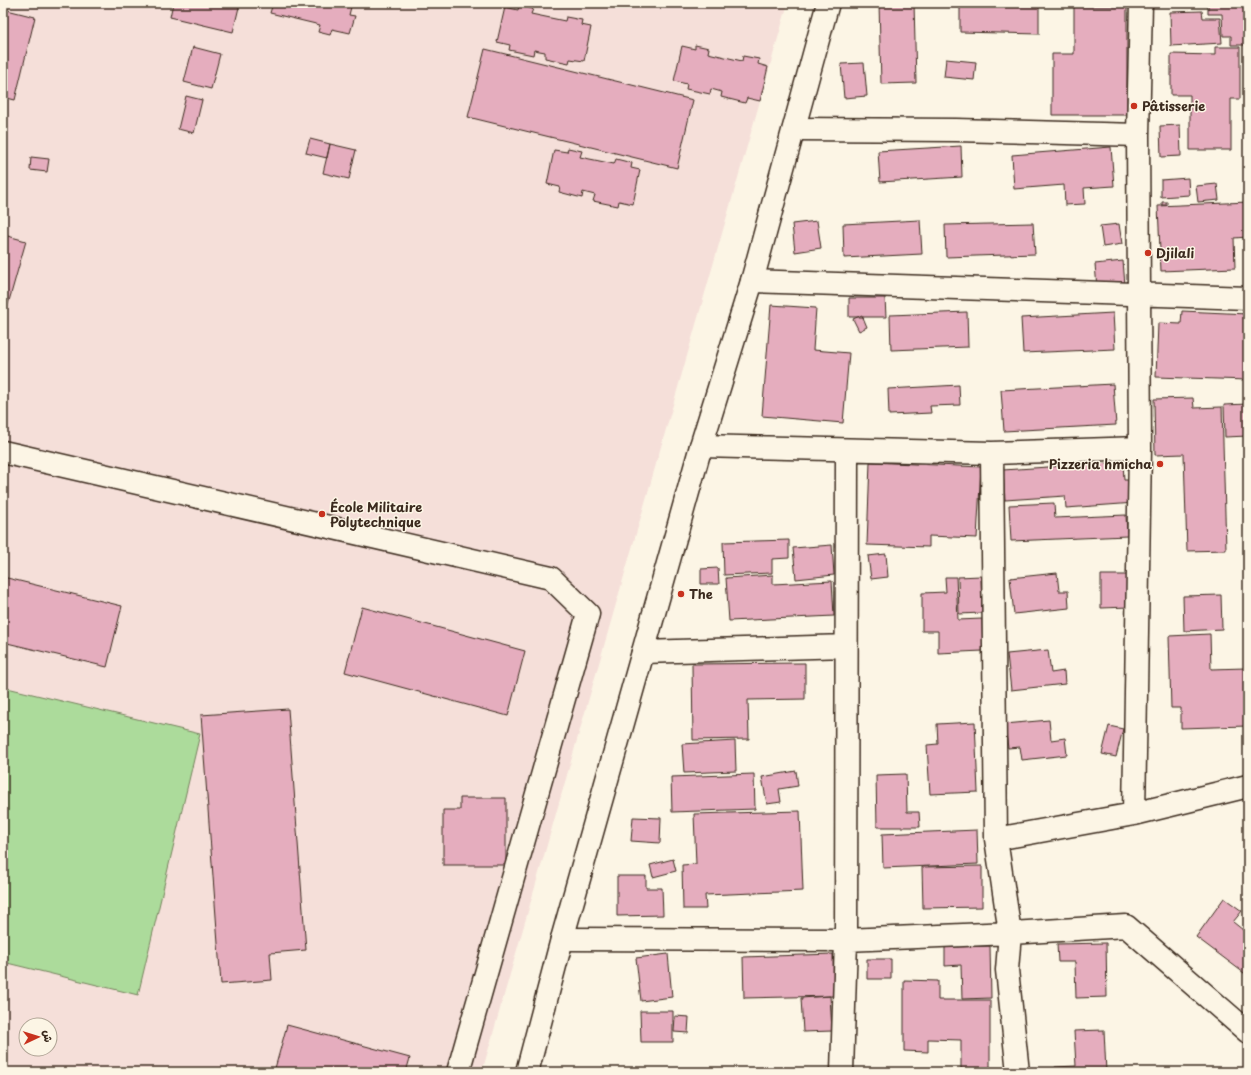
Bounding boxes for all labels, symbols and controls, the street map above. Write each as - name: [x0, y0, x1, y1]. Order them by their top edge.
- place label: Pâtisserie: [1142, 96, 1205, 115]
- marker: Pâtisserie: [1129, 101, 1139, 111]
- place label: Djilali: [1156, 243, 1195, 262]
- marker: Djilali: [1143, 248, 1153, 258]
- place label: Pizzeria hmicha: [1049, 454, 1152, 473]
- marker: Pizzeria hmicha: [1155, 459, 1165, 469]
- place label: École Militaire Polytechnique: [330, 497, 422, 531]
- marker: École Militaire Polytechnique: [317, 509, 327, 519]
- place label: The: [689, 584, 713, 603]
- marker: The: [676, 589, 686, 599]
- north arrow: [18, 1017, 58, 1057]
- text: ش: [40, 1030, 57, 1043]

